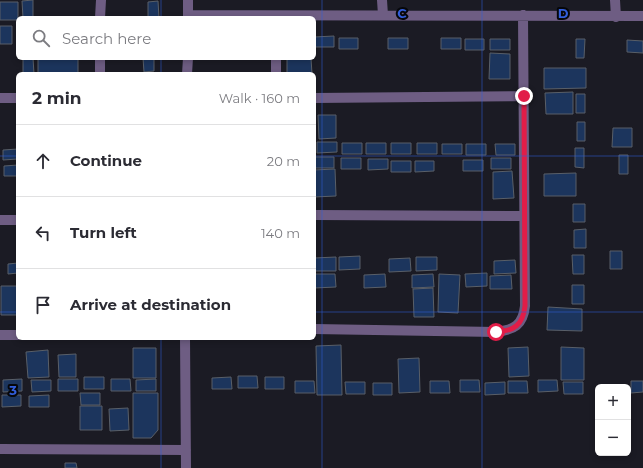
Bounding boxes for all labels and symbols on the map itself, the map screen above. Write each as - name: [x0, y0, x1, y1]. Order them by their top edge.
- text: C: [397, 5, 407, 21]
- text: D: [558, 5, 569, 21]
- route end: [515, 87, 533, 105]
- route start: [487, 323, 505, 341]
- text: 3: [8, 382, 17, 398]

